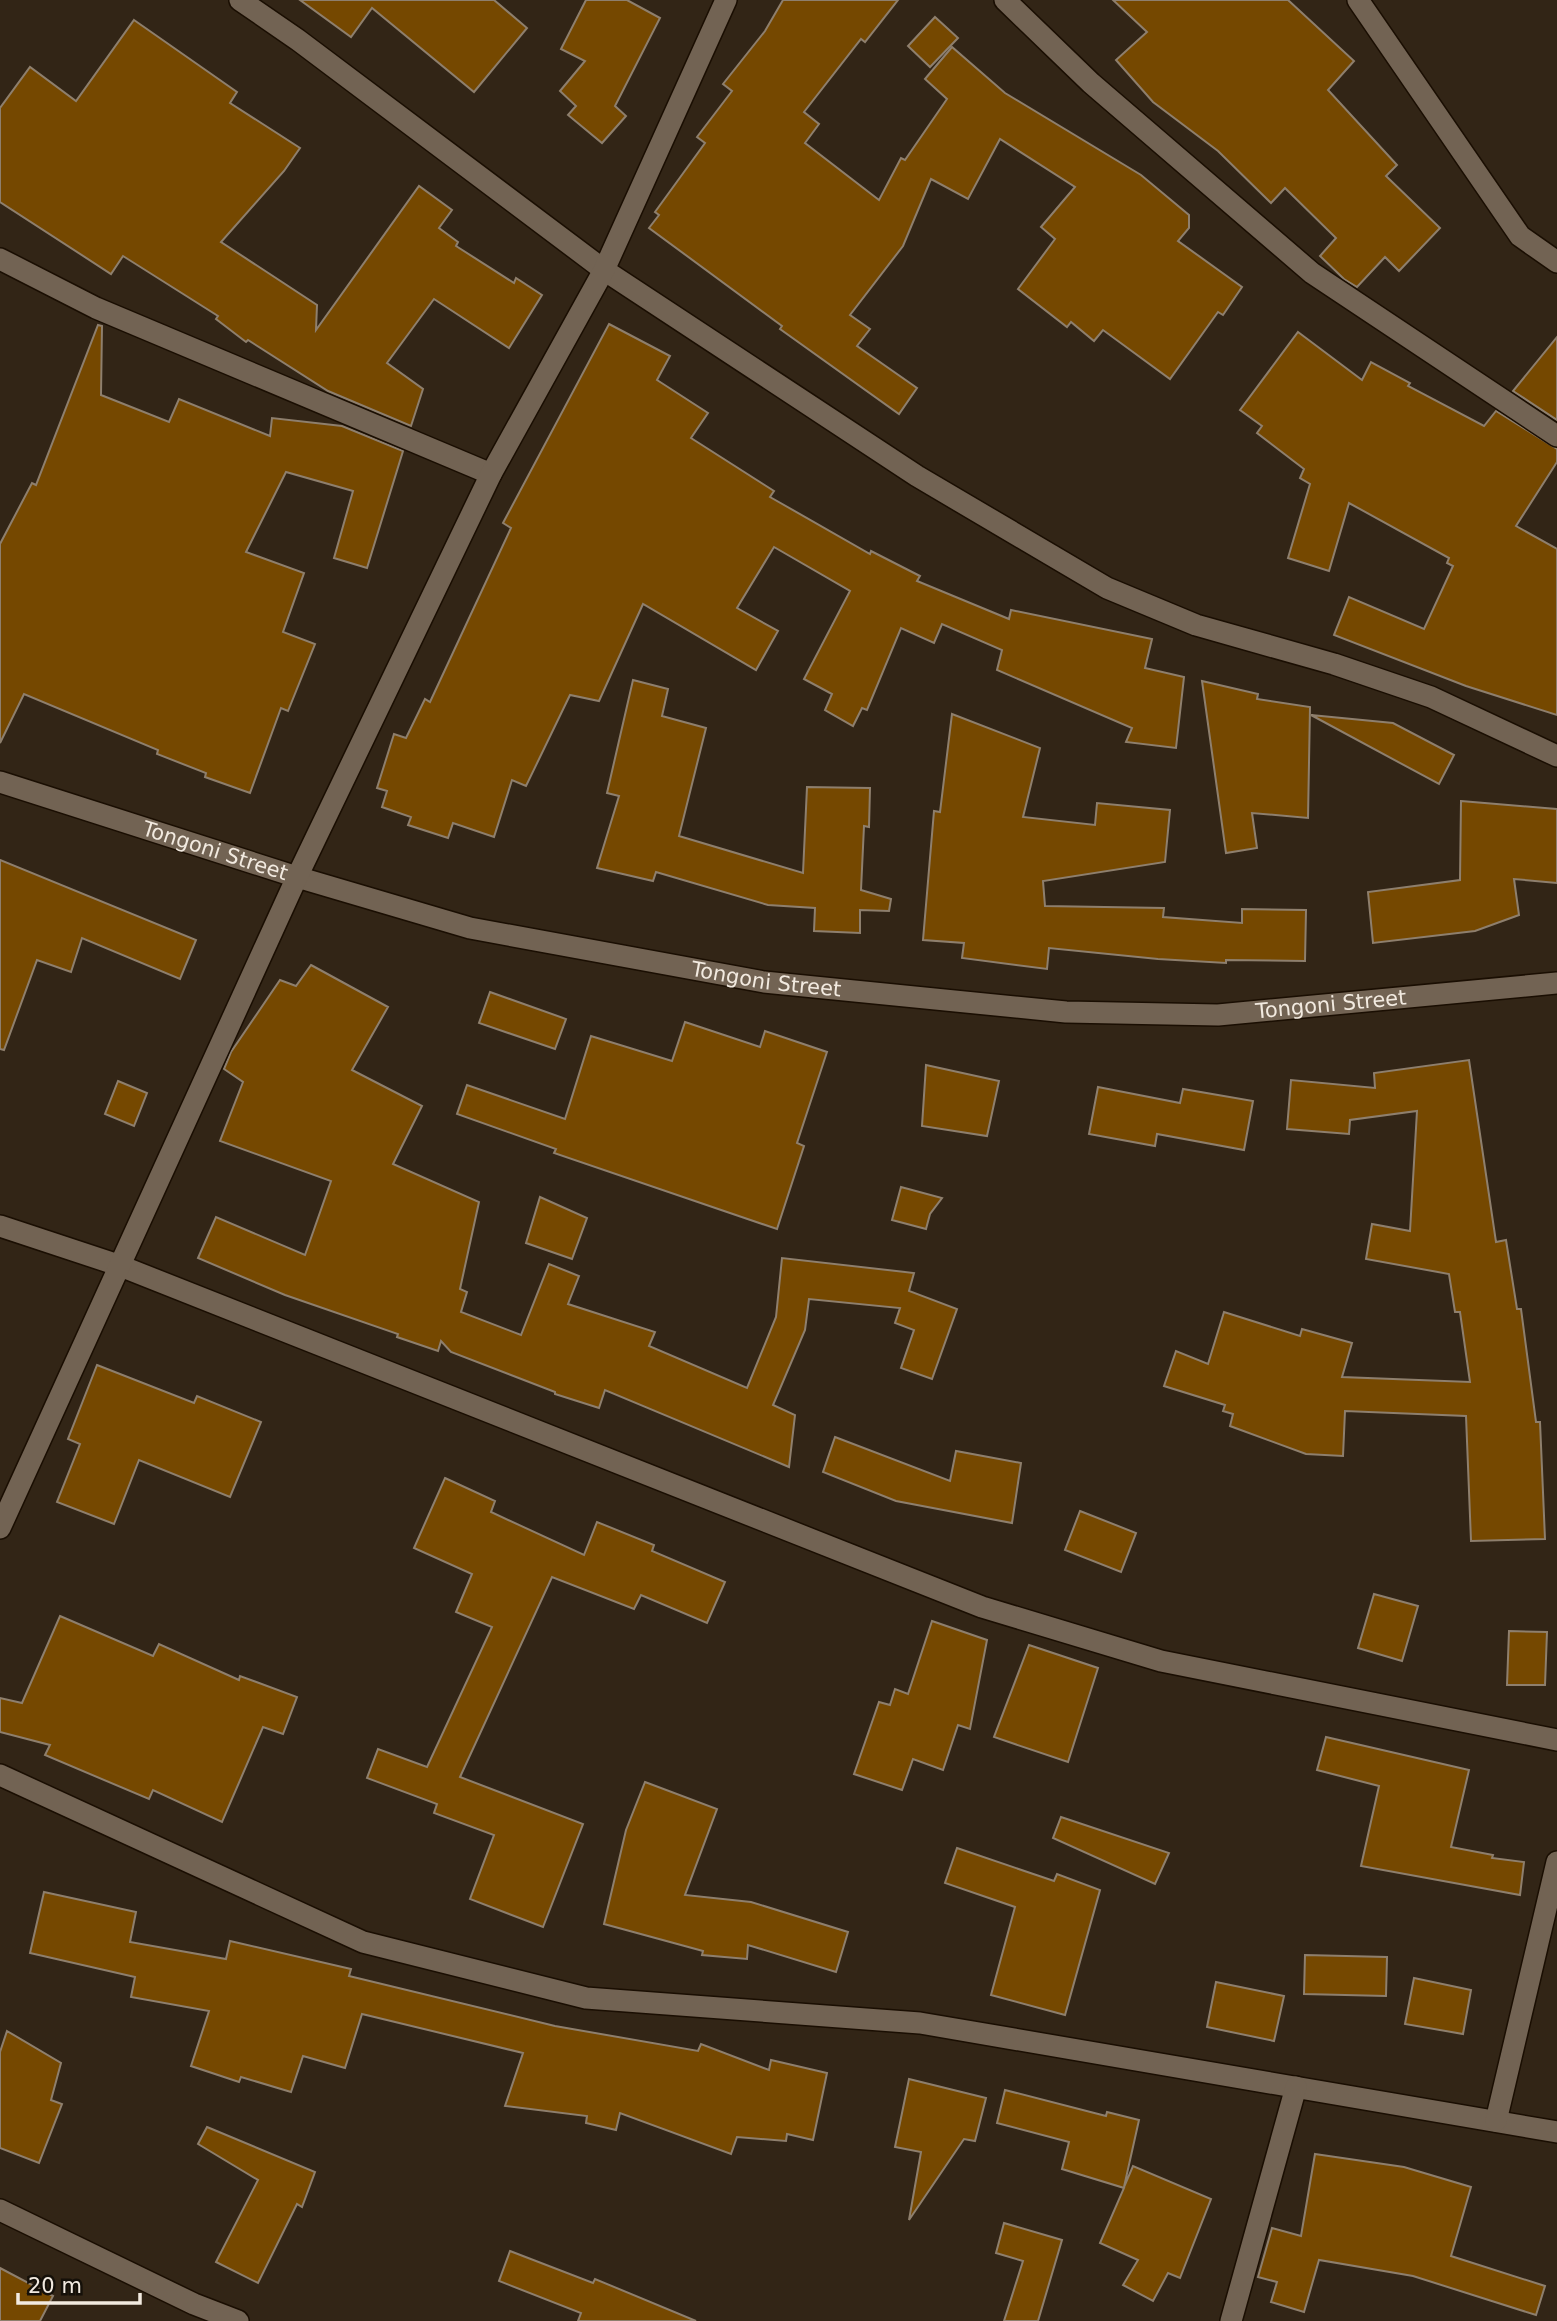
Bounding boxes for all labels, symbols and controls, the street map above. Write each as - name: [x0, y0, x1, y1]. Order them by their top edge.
- street label: Tongoni Street: [139, 816, 291, 885]
- street label: Tongoni Street: [688, 957, 842, 1002]
- street label: Tongoni Street: [1253, 985, 1407, 1023]
- scale bar: [18, 2262, 140, 2306]
- text: 20 m: [28, 2274, 82, 2298]

